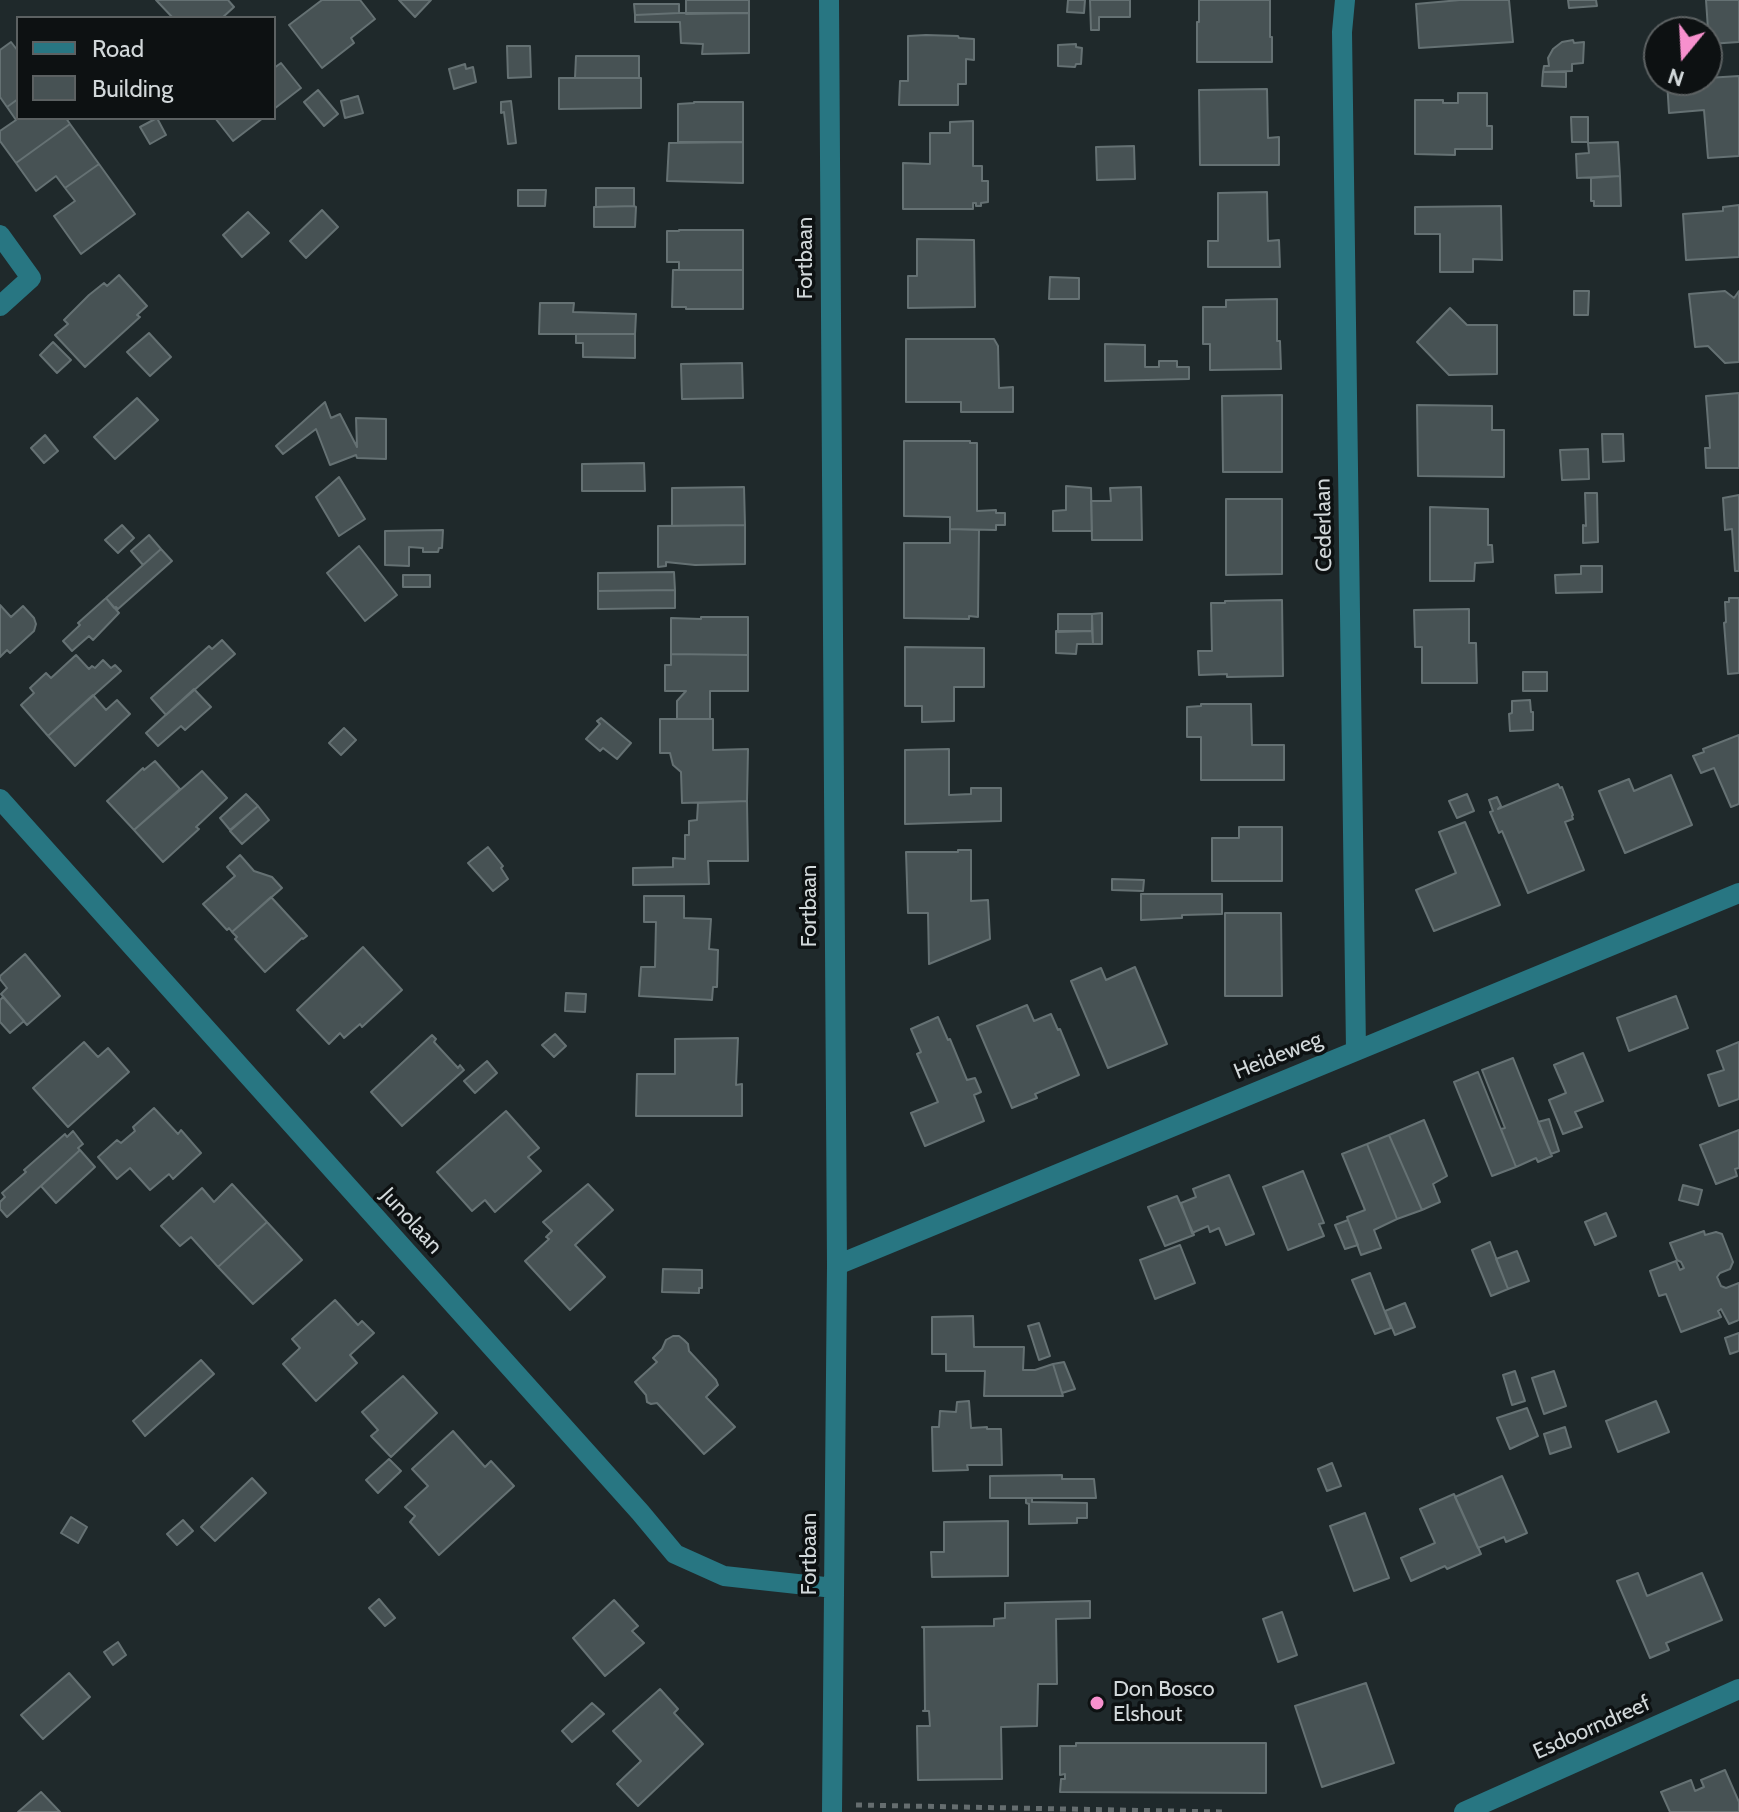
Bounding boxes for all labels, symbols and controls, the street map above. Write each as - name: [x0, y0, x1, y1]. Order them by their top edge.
- legend: [16, 16, 276, 120]
- north arrow: [1643, 16, 1723, 96]
- text: Road: [92, 34, 144, 63]
- text: N: [1664, 62, 1688, 93]
- text: Building: [92, 74, 173, 103]
- street label: Fortbaan: [793, 217, 819, 299]
- street label: Cederlaan: [1310, 478, 1338, 572]
- street label: Fortbaan: [797, 865, 823, 947]
- street label: Heideweg: [1230, 1026, 1326, 1086]
- street label: Junolaan: [374, 1182, 448, 1260]
- street label: Fortbaan: [797, 1513, 823, 1595]
- place label: Don Bosco Elshout: [1113, 1677, 1214, 1728]
- street label: Esdoorndreef: [1529, 1690, 1655, 1766]
- marker: Don Bosco Elshout: [1088, 1694, 1106, 1712]

